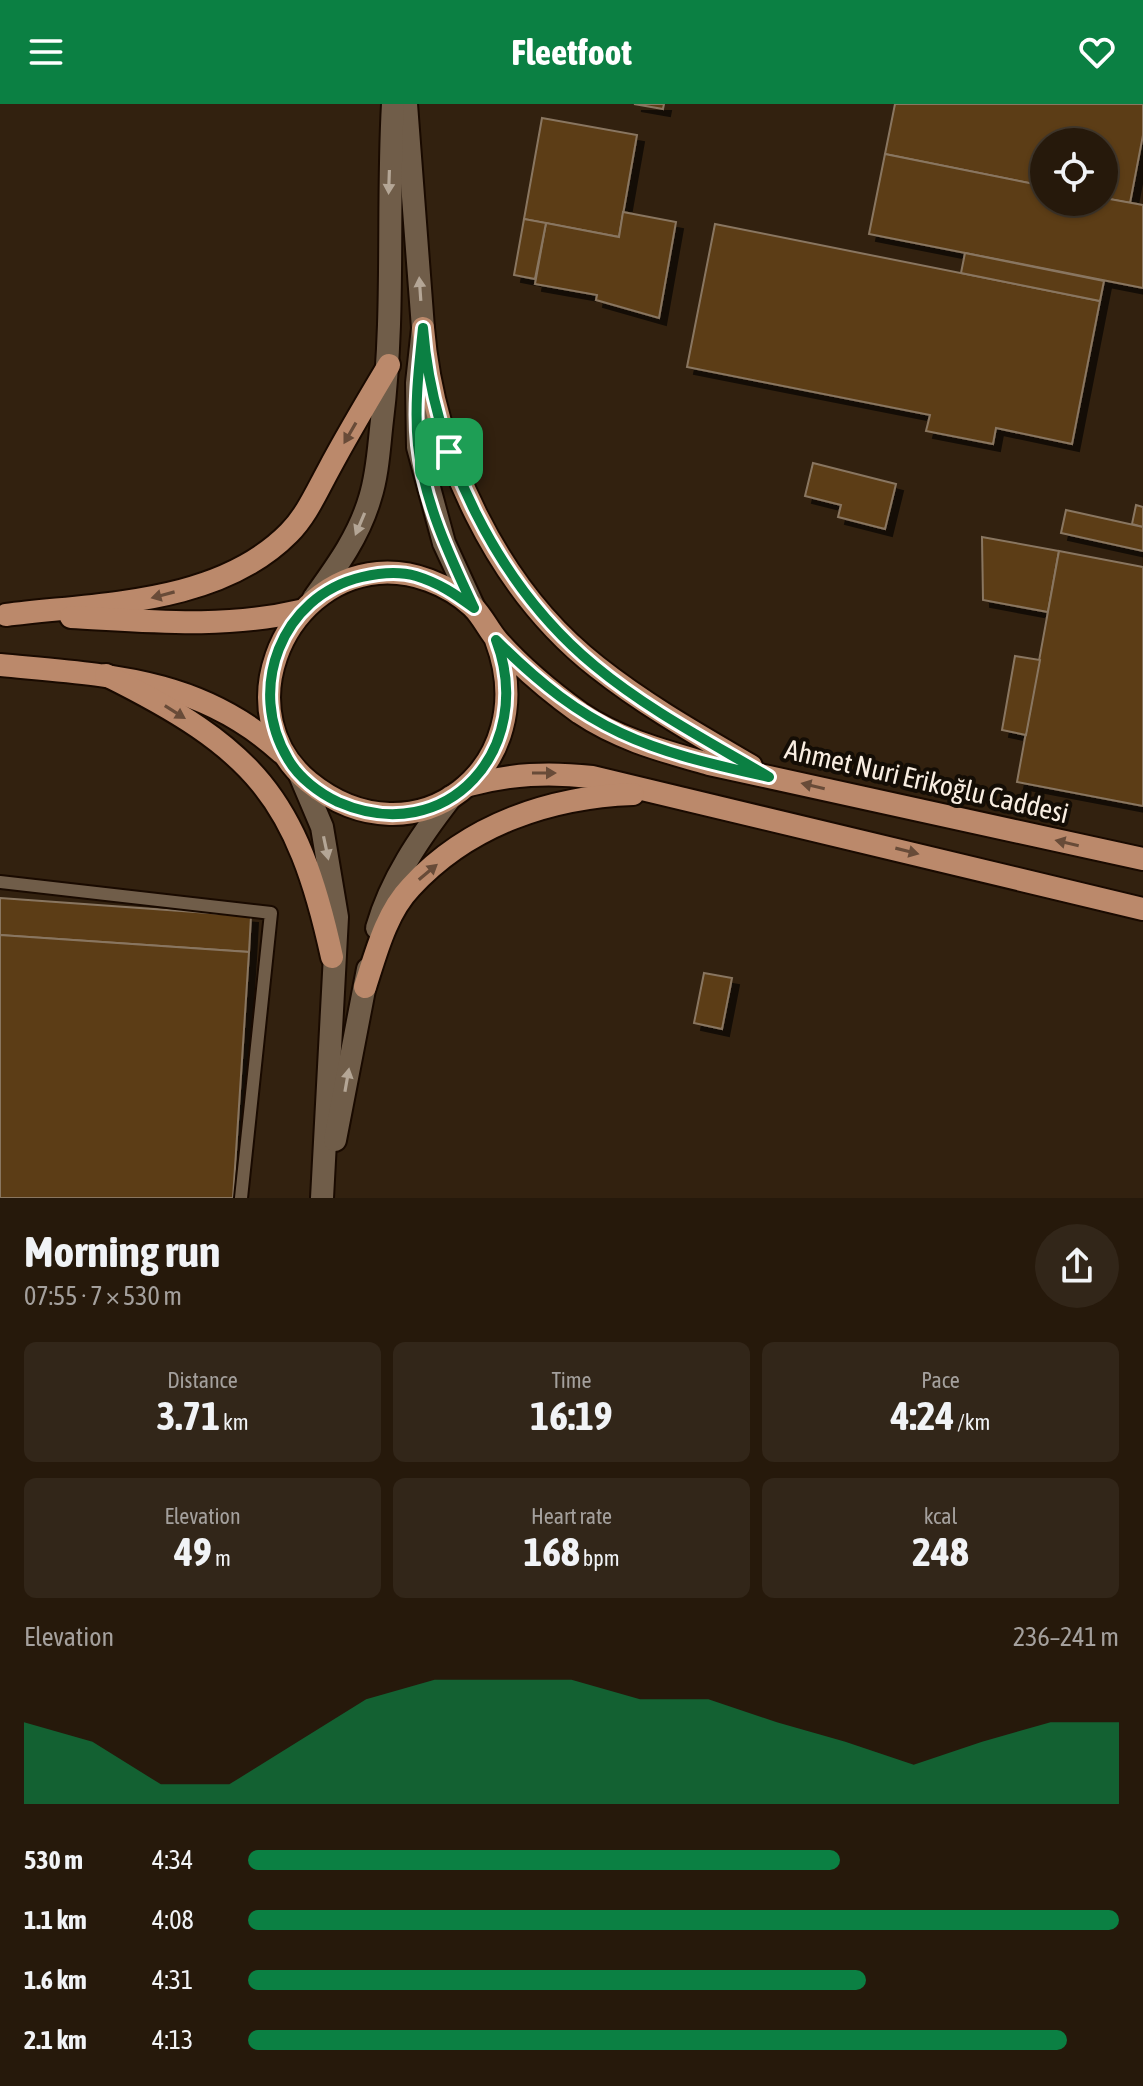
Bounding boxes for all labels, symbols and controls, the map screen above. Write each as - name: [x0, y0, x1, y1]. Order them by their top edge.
- icon: menu: [24, 30, 68, 74]
- icon: heart: [1075, 30, 1119, 74]
- text: Fleetfoot: [511, 31, 632, 73]
- map controls: [1030, 128, 1118, 216]
- button: locate: [1030, 128, 1118, 216]
- one-way arrow: [383, 170, 396, 195]
- one-way arrow: [413, 276, 426, 301]
- pin: [415, 418, 483, 486]
- one-way arrow: [343, 421, 357, 444]
- icon: arrive: [427, 430, 471, 474]
- one-way arrow: [353, 512, 366, 536]
- one-way arrow: [150, 589, 175, 601]
- one-way arrow: [164, 704, 186, 718]
- street label: Ahmet Nuri Erikoğlu Caddesi: [782, 733, 1072, 829]
- one-way arrow: [532, 767, 557, 779]
- one-way arrow: [800, 780, 825, 792]
- one-way arrow: [320, 836, 333, 861]
- one-way arrow: [1054, 837, 1079, 849]
- one-way arrow: [895, 846, 920, 858]
- one-way arrow: [418, 864, 438, 881]
- one-way arrow: [342, 1067, 354, 1092]
- button: share: [1035, 1224, 1119, 1308]
- text: Morning run: [24, 1226, 220, 1276]
- text: 07:55 · 7 × 530 m: [24, 1281, 182, 1311]
- text: Distance: [167, 1367, 238, 1393]
- text: Time: [551, 1367, 592, 1393]
- text: Pace: [921, 1367, 960, 1393]
- text: 3.71: [156, 1393, 220, 1438]
- text: 16:19: [530, 1393, 613, 1438]
- text: 4:24: [891, 1393, 954, 1438]
- text: km: [220, 1409, 249, 1435]
- text: /km: [954, 1409, 990, 1435]
- text: Elevation: [164, 1503, 241, 1529]
- text: Heart rate: [531, 1503, 612, 1529]
- text: kcal: [924, 1503, 957, 1529]
- text: 49: [174, 1529, 212, 1574]
- text: 168: [523, 1529, 580, 1574]
- text: 248: [912, 1529, 969, 1574]
- text: m: [212, 1545, 231, 1571]
- text: bpm: [580, 1545, 620, 1571]
- text: Elevation: [24, 1622, 114, 1652]
- text: 236–241 m: [1013, 1622, 1119, 1652]
- text: 530 m: [24, 1845, 83, 1875]
- text: 4:34: [152, 1845, 193, 1875]
- text: 1.1 km: [24, 1905, 87, 1935]
- text: 4:08: [152, 1905, 194, 1935]
- text: 1.6 km: [24, 1965, 87, 1995]
- text: 4:31: [152, 1965, 193, 1995]
- text: 2.1 km: [24, 2025, 87, 2055]
- text: 4:13: [152, 2025, 193, 2055]

